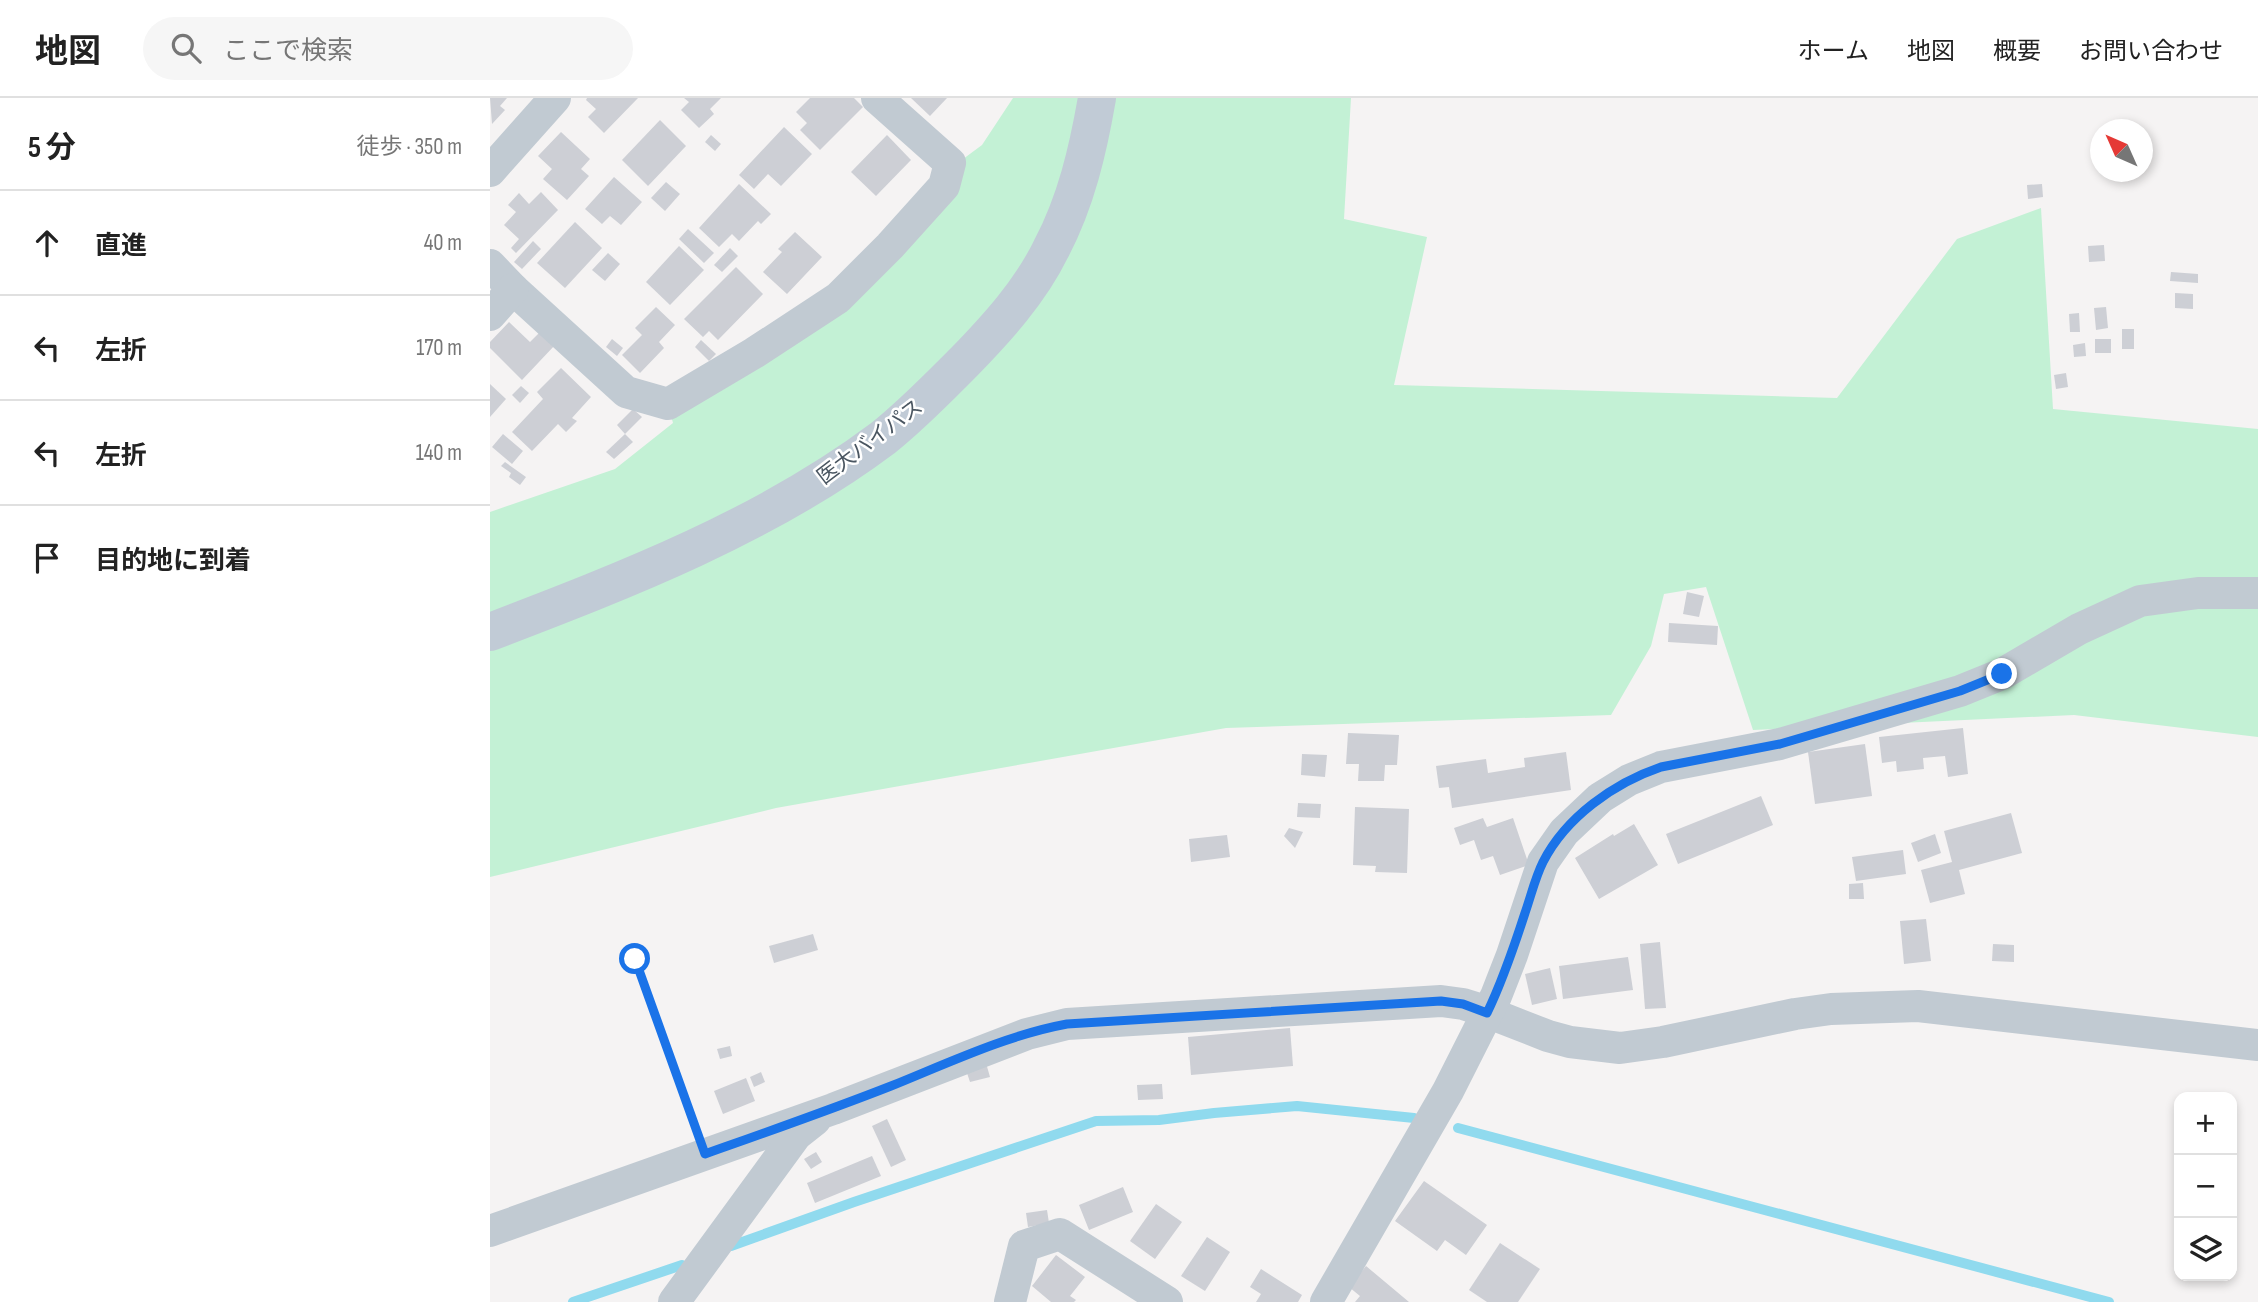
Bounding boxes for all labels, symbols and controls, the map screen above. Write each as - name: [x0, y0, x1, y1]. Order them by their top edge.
- search box: [143, 17, 633, 80]
- icon: search: [167, 29, 205, 67]
- text: 地図: [35, 32, 101, 72]
- text: ここで検索: [223, 36, 353, 67]
- text: ホーム: [1798, 37, 1869, 66]
- text: 地図: [1907, 37, 1955, 66]
- text: 概要: [1993, 37, 2041, 66]
- text: お問い合わせ: [2079, 37, 2223, 66]
- north arrow: [2090, 119, 2153, 182]
- text: 5 分: [28, 130, 76, 166]
- text: 徒歩 · 350 m: [357, 133, 462, 161]
- icon: ahead: [28, 224, 66, 262]
- text: 40 m: [424, 229, 462, 257]
- text: 直進: [95, 231, 147, 262]
- icon: left: [28, 329, 66, 367]
- text: 170 m: [416, 334, 462, 362]
- text: 左折: [95, 336, 147, 367]
- street label: 医大バイパス: [812, 394, 928, 490]
- icon: left: [28, 434, 66, 472]
- text: 140 m: [416, 439, 462, 467]
- text: 左折: [95, 441, 147, 472]
- icon: arrive: [28, 539, 66, 577]
- text: 目的地に到着: [95, 546, 251, 577]
- route end: [1986, 658, 2017, 689]
- route start: [619, 943, 650, 974]
- map controls: [2174, 1092, 2237, 1281]
- button: +: [2174, 1092, 2237, 1155]
- button: −: [2174, 1155, 2237, 1218]
- button: layers: [2174, 1218, 2237, 1281]

